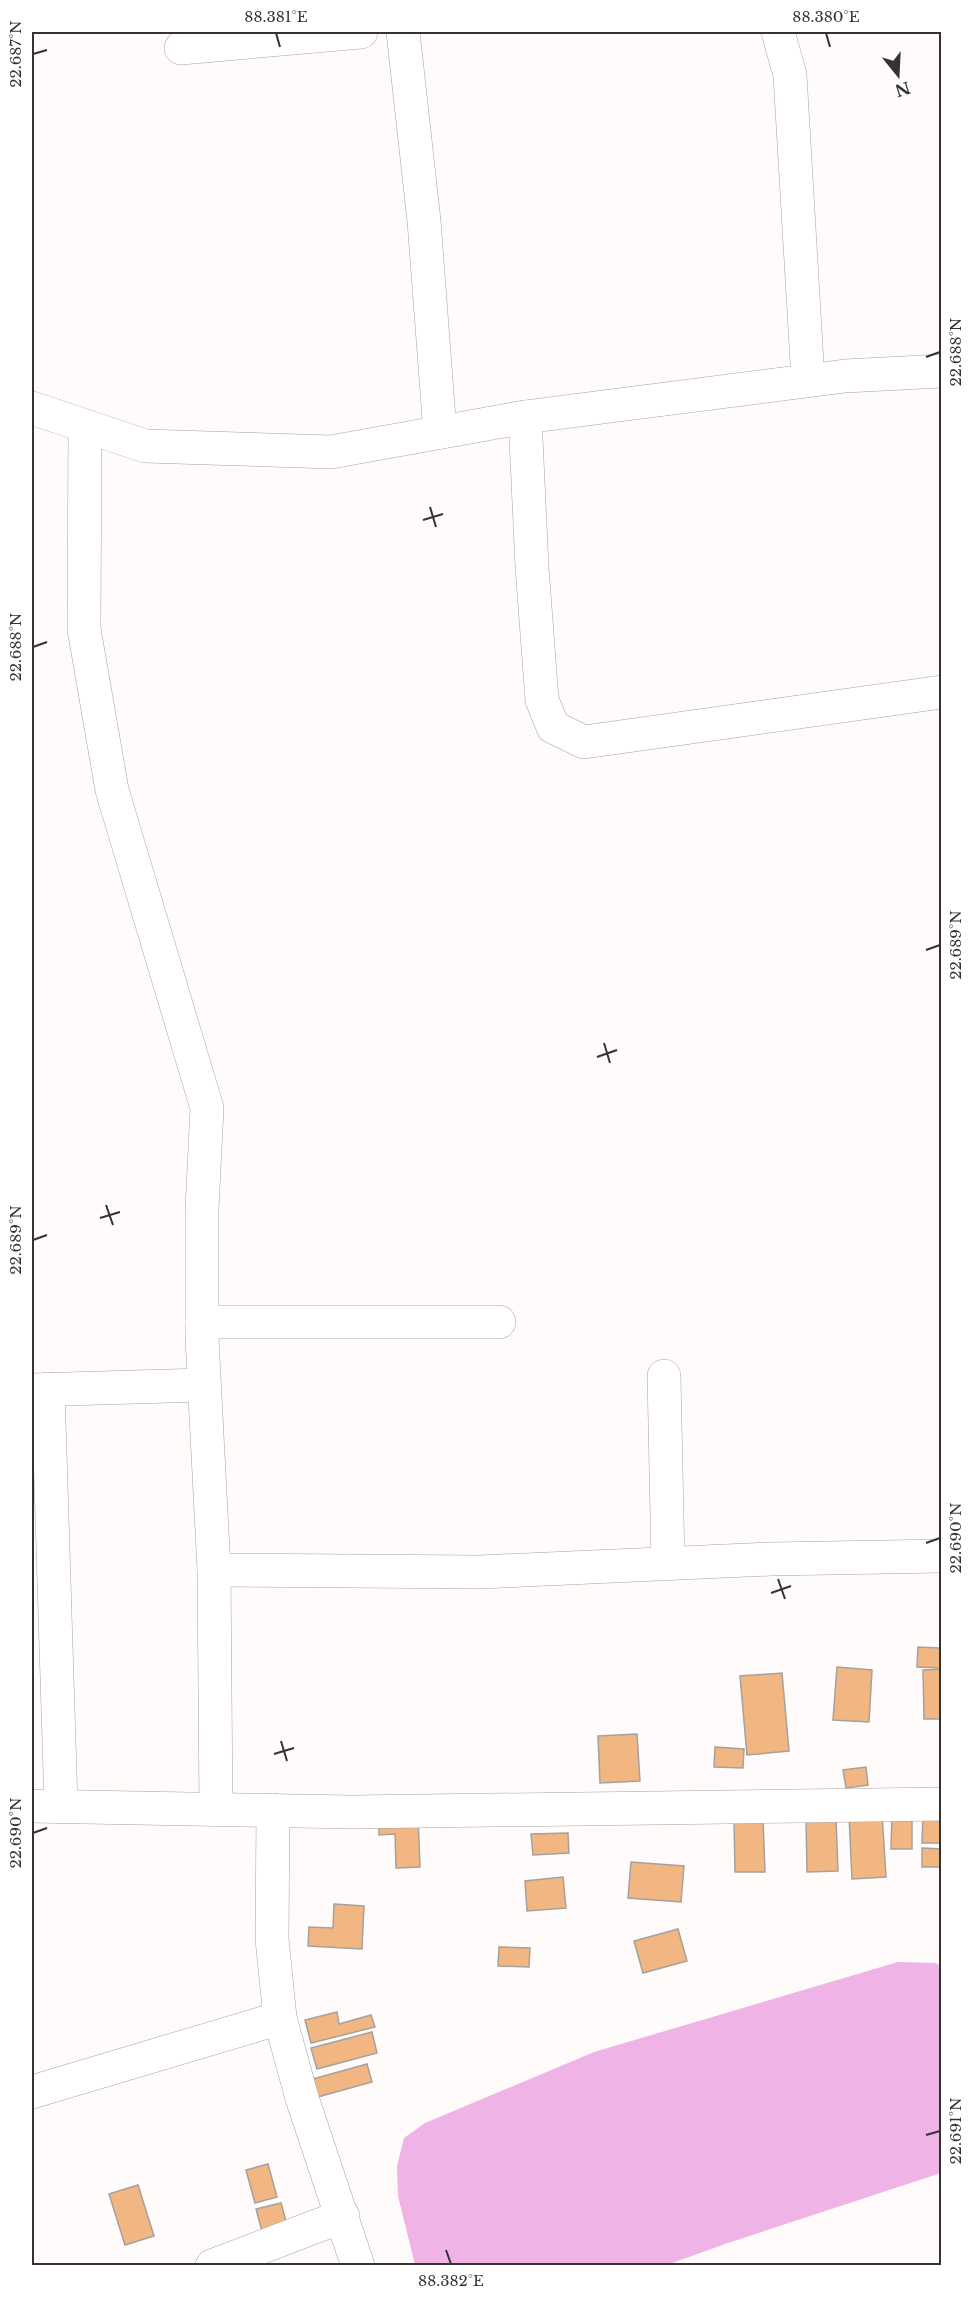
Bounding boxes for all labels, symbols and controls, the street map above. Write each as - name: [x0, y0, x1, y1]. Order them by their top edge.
- text: 88.381°E: [244, 7, 308, 26]
- text: 88.380°E: [792, 7, 860, 26]
- text: 22.687°N: [6, 20, 25, 88]
- north arrow: [868, 45, 928, 105]
- text: N: [892, 77, 913, 101]
- text: 22.688°N: [946, 318, 965, 386]
- text: 22.688°N: [6, 613, 25, 681]
- text: 22.689°N: [946, 910, 965, 980]
- text: 22.689°N: [6, 1205, 25, 1275]
- text: 22.690°N: [946, 1503, 965, 1573]
- text: 22.690°N: [6, 1798, 25, 1868]
- text: 22.691°N: [946, 2098, 965, 2164]
- text: 88.382°E: [418, 2271, 484, 2290]

